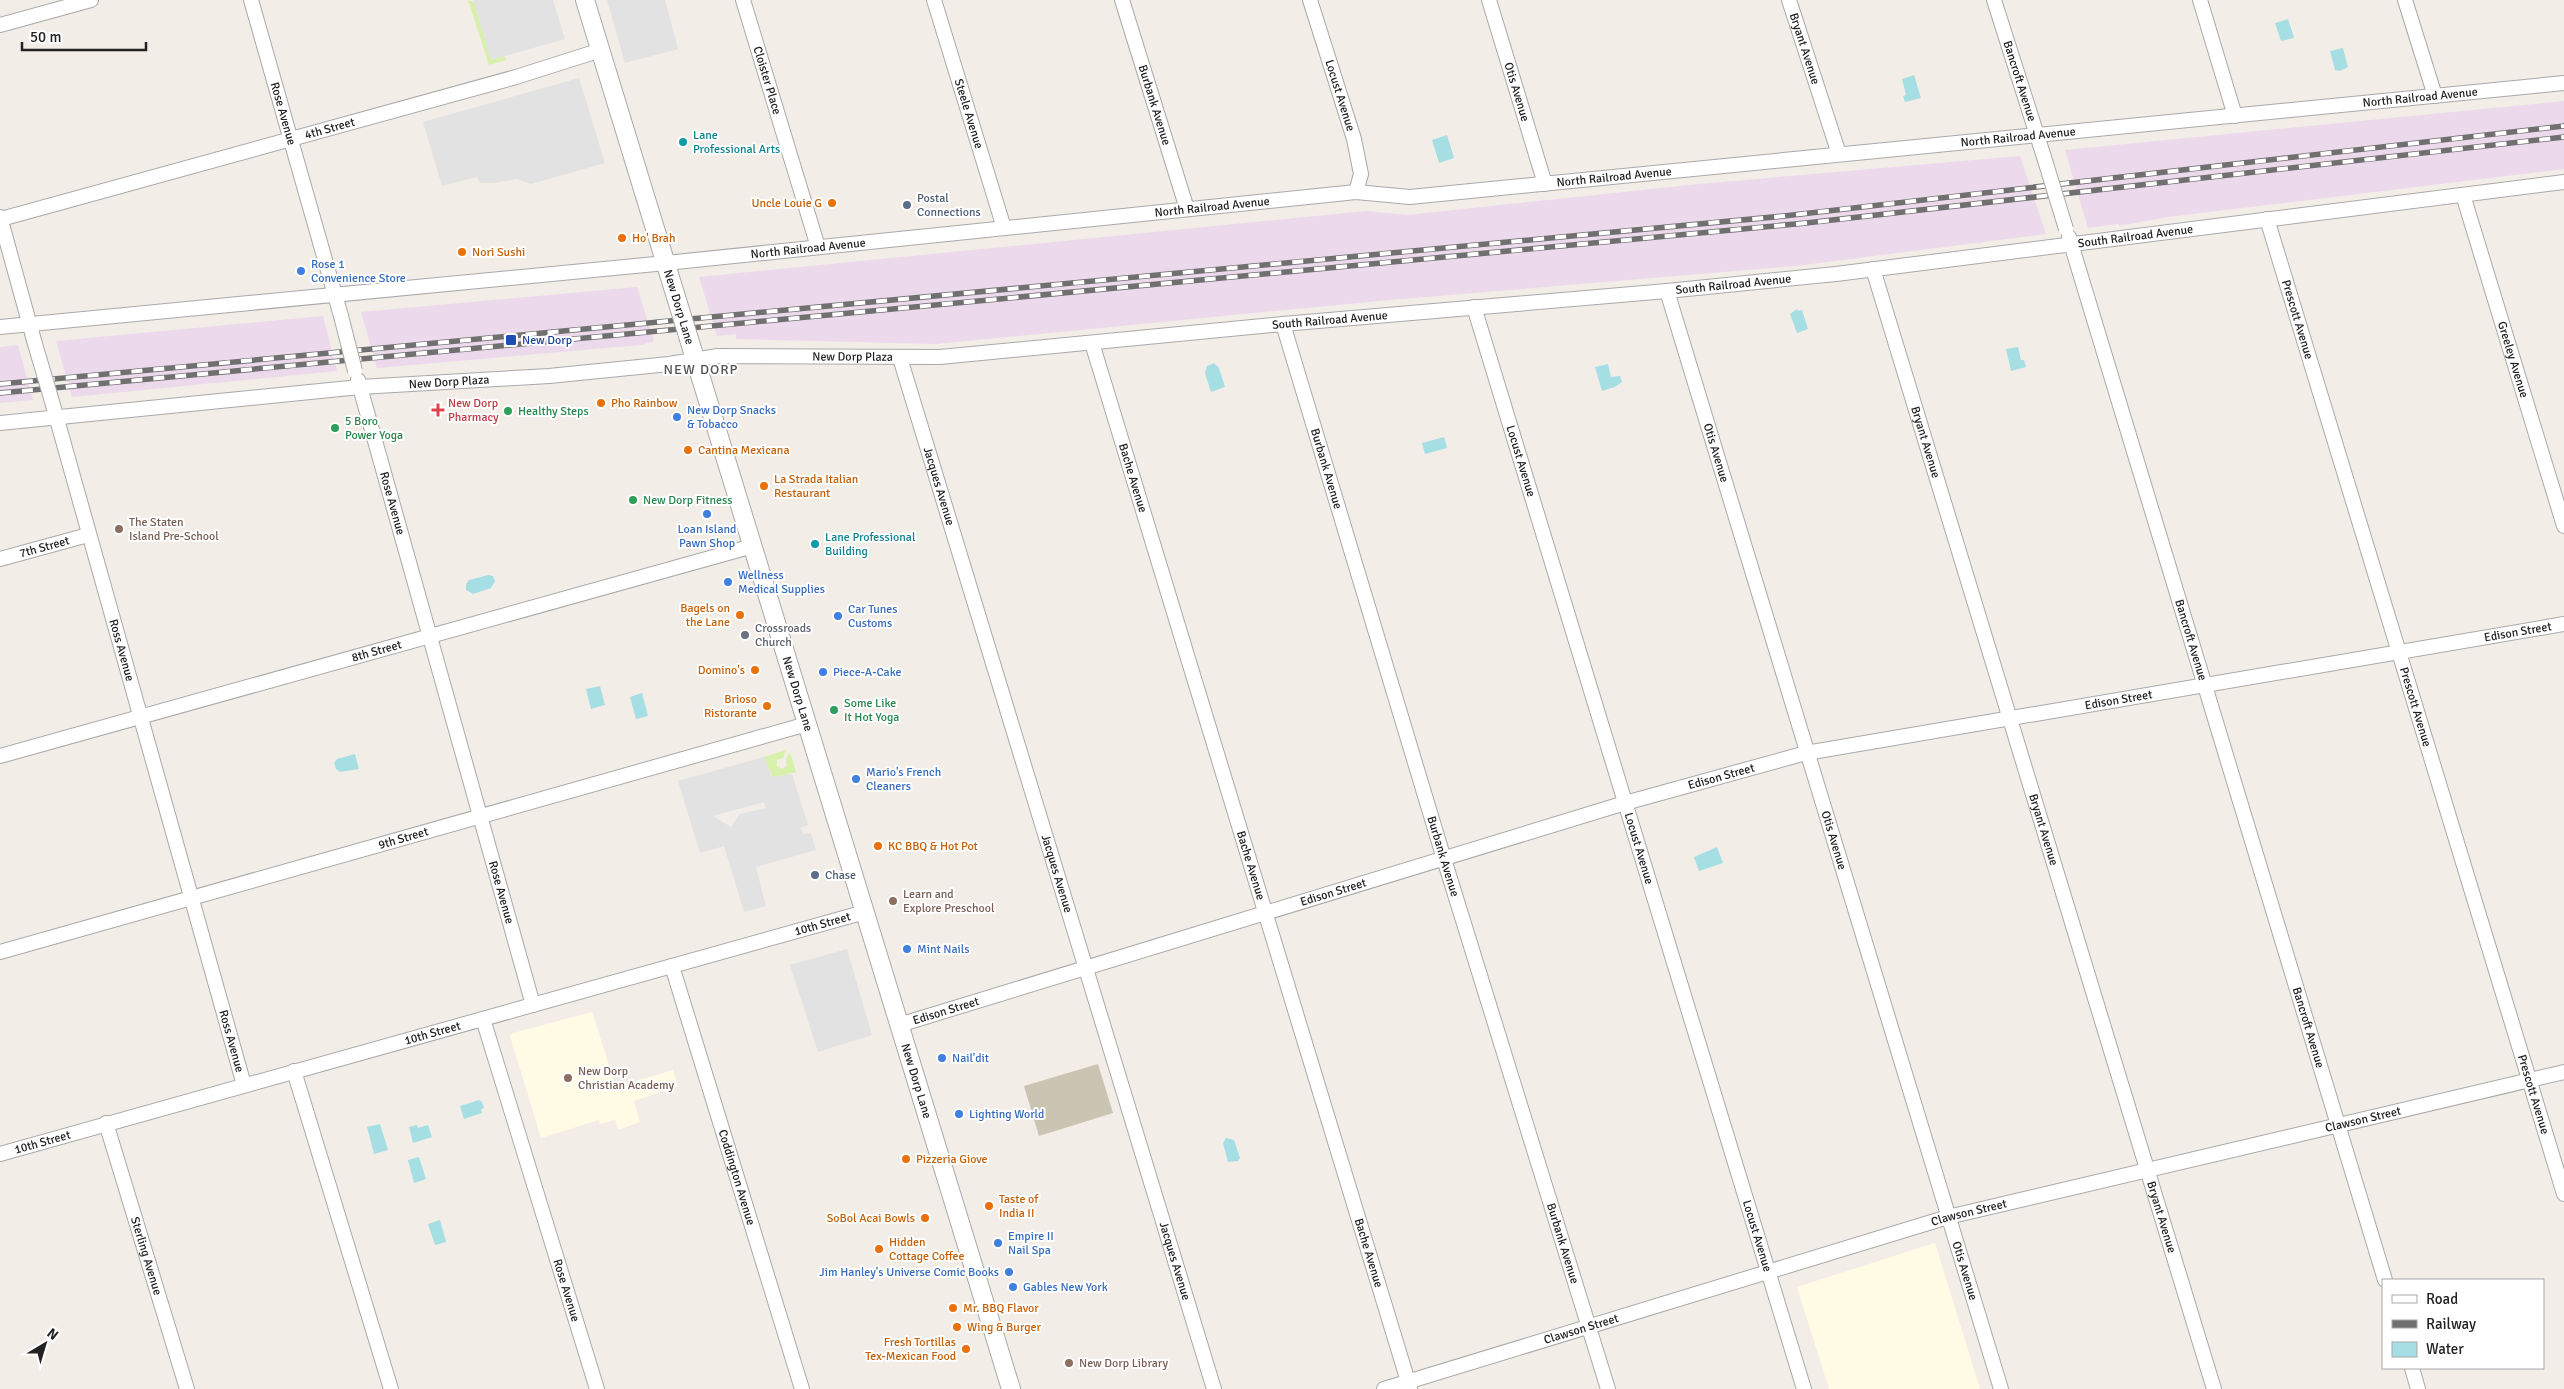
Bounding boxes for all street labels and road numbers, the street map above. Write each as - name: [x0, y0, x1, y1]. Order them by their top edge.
- street label: Bryant Avenue: [1786, 11, 1823, 86]
- street label: Bancroft Avenue: [1999, 39, 2039, 123]
- street label: Cloister Place: [749, 45, 784, 116]
- street label: Locust Avenue: [1321, 58, 1358, 133]
- street label: Otis Avenue: [1500, 61, 1533, 123]
- street label: Burbank Avenue: [1135, 63, 1174, 147]
- street label: Steele Avenue: [951, 77, 986, 151]
- street label: Rose Avenue: [267, 80, 299, 147]
- street label: North Railroad Avenue: [2362, 85, 2478, 111]
- street label: 4th Street: [303, 115, 357, 143]
- street label: North Railroad Avenue: [1960, 124, 2076, 151]
- street label: North Railroad Avenue: [1556, 164, 1672, 190]
- street label: North Railroad Avenue: [1154, 194, 1270, 221]
- street label: South Railroad Avenue: [2077, 222, 2194, 251]
- street label: North Railroad Avenue: [750, 235, 866, 262]
- street label: New Dorp Lane: [660, 268, 697, 346]
- street label: South Railroad Avenue: [1675, 272, 1792, 298]
- street label: Prescott Avenue: [2278, 278, 2316, 361]
- street label: South Railroad Avenue: [1271, 308, 1388, 333]
- street label: Greeley Avenue: [2494, 320, 2531, 400]
- street label: New Dorp Plaza: [812, 349, 893, 365]
- street label: New Dorp Plaza: [408, 372, 490, 392]
- street label: Bryant Avenue: [1907, 405, 1943, 480]
- street label: Otis Avenue: [1700, 421, 1732, 484]
- street label: Locust Avenue: [1502, 423, 1538, 499]
- street label: Burbank Avenue: [1307, 427, 1345, 511]
- street label: Bache Avenue: [1115, 442, 1150, 515]
- street label: Jacques Avenue: [920, 445, 958, 527]
- street label: Rose Avenue: [376, 470, 408, 537]
- street label: 7th Street: [18, 533, 71, 561]
- street label: Bancroft Avenue: [2171, 598, 2210, 682]
- street label: Ross Avenue: [105, 618, 137, 683]
- street label: Edison Street: [2483, 619, 2553, 645]
- street label: 8th Street: [350, 637, 403, 666]
- street label: New Dorp Lane: [779, 655, 816, 733]
- street label: Prescott Avenue: [2396, 665, 2434, 749]
- street label: Edison Street: [2084, 687, 2154, 713]
- street label: Edison Street: [1686, 761, 1756, 793]
- street label: Bryant Avenue: [2025, 792, 2061, 867]
- street label: Otis Avenue: [1818, 809, 1850, 872]
- street label: Locust Avenue: [1621, 811, 1657, 886]
- street label: Burbank Avenue: [1424, 814, 1462, 899]
- street label: 9th Street: [377, 824, 430, 853]
- street label: Bache Avenue: [1233, 829, 1268, 902]
- street label: Jacques Avenue: [1038, 833, 1076, 915]
- street label: Rose Avenue: [485, 859, 517, 926]
- street label: Edison Street: [1298, 876, 1368, 910]
- street label: 10th Street: [793, 909, 852, 939]
- street label: Bancroft Avenue: [2289, 985, 2327, 1070]
- street label: Edison Street: [911, 994, 981, 1028]
- street label: Ross Avenue: [215, 1008, 247, 1074]
- street label: 10th Street: [403, 1019, 462, 1049]
- street label: New Dorp Lane: [897, 1042, 935, 1120]
- street label: Prescott Avenue: [2514, 1053, 2552, 1136]
- street label: Clawson Street: [2324, 1104, 2403, 1136]
- street label: 10th Street: [13, 1128, 72, 1158]
- street label: Coddington Avenue: [715, 1128, 758, 1227]
- street label: Bryant Avenue: [2143, 1179, 2179, 1255]
- street label: Clawson Street: [1929, 1196, 2008, 1230]
- street label: Locust Avenue: [1739, 1198, 1775, 1274]
- street label: Burbank Avenue: [1543, 1201, 1582, 1286]
- street label: Sterling Avenue: [127, 1215, 165, 1297]
- street label: Bache Avenue: [1351, 1216, 1386, 1289]
- street label: Jacques Avenue: [1156, 1220, 1194, 1302]
- street label: Otis Avenue: [1948, 1239, 1981, 1302]
- street label: Rose Avenue: [549, 1257, 583, 1324]
- street label: Clawson Street: [1542, 1311, 1620, 1348]

